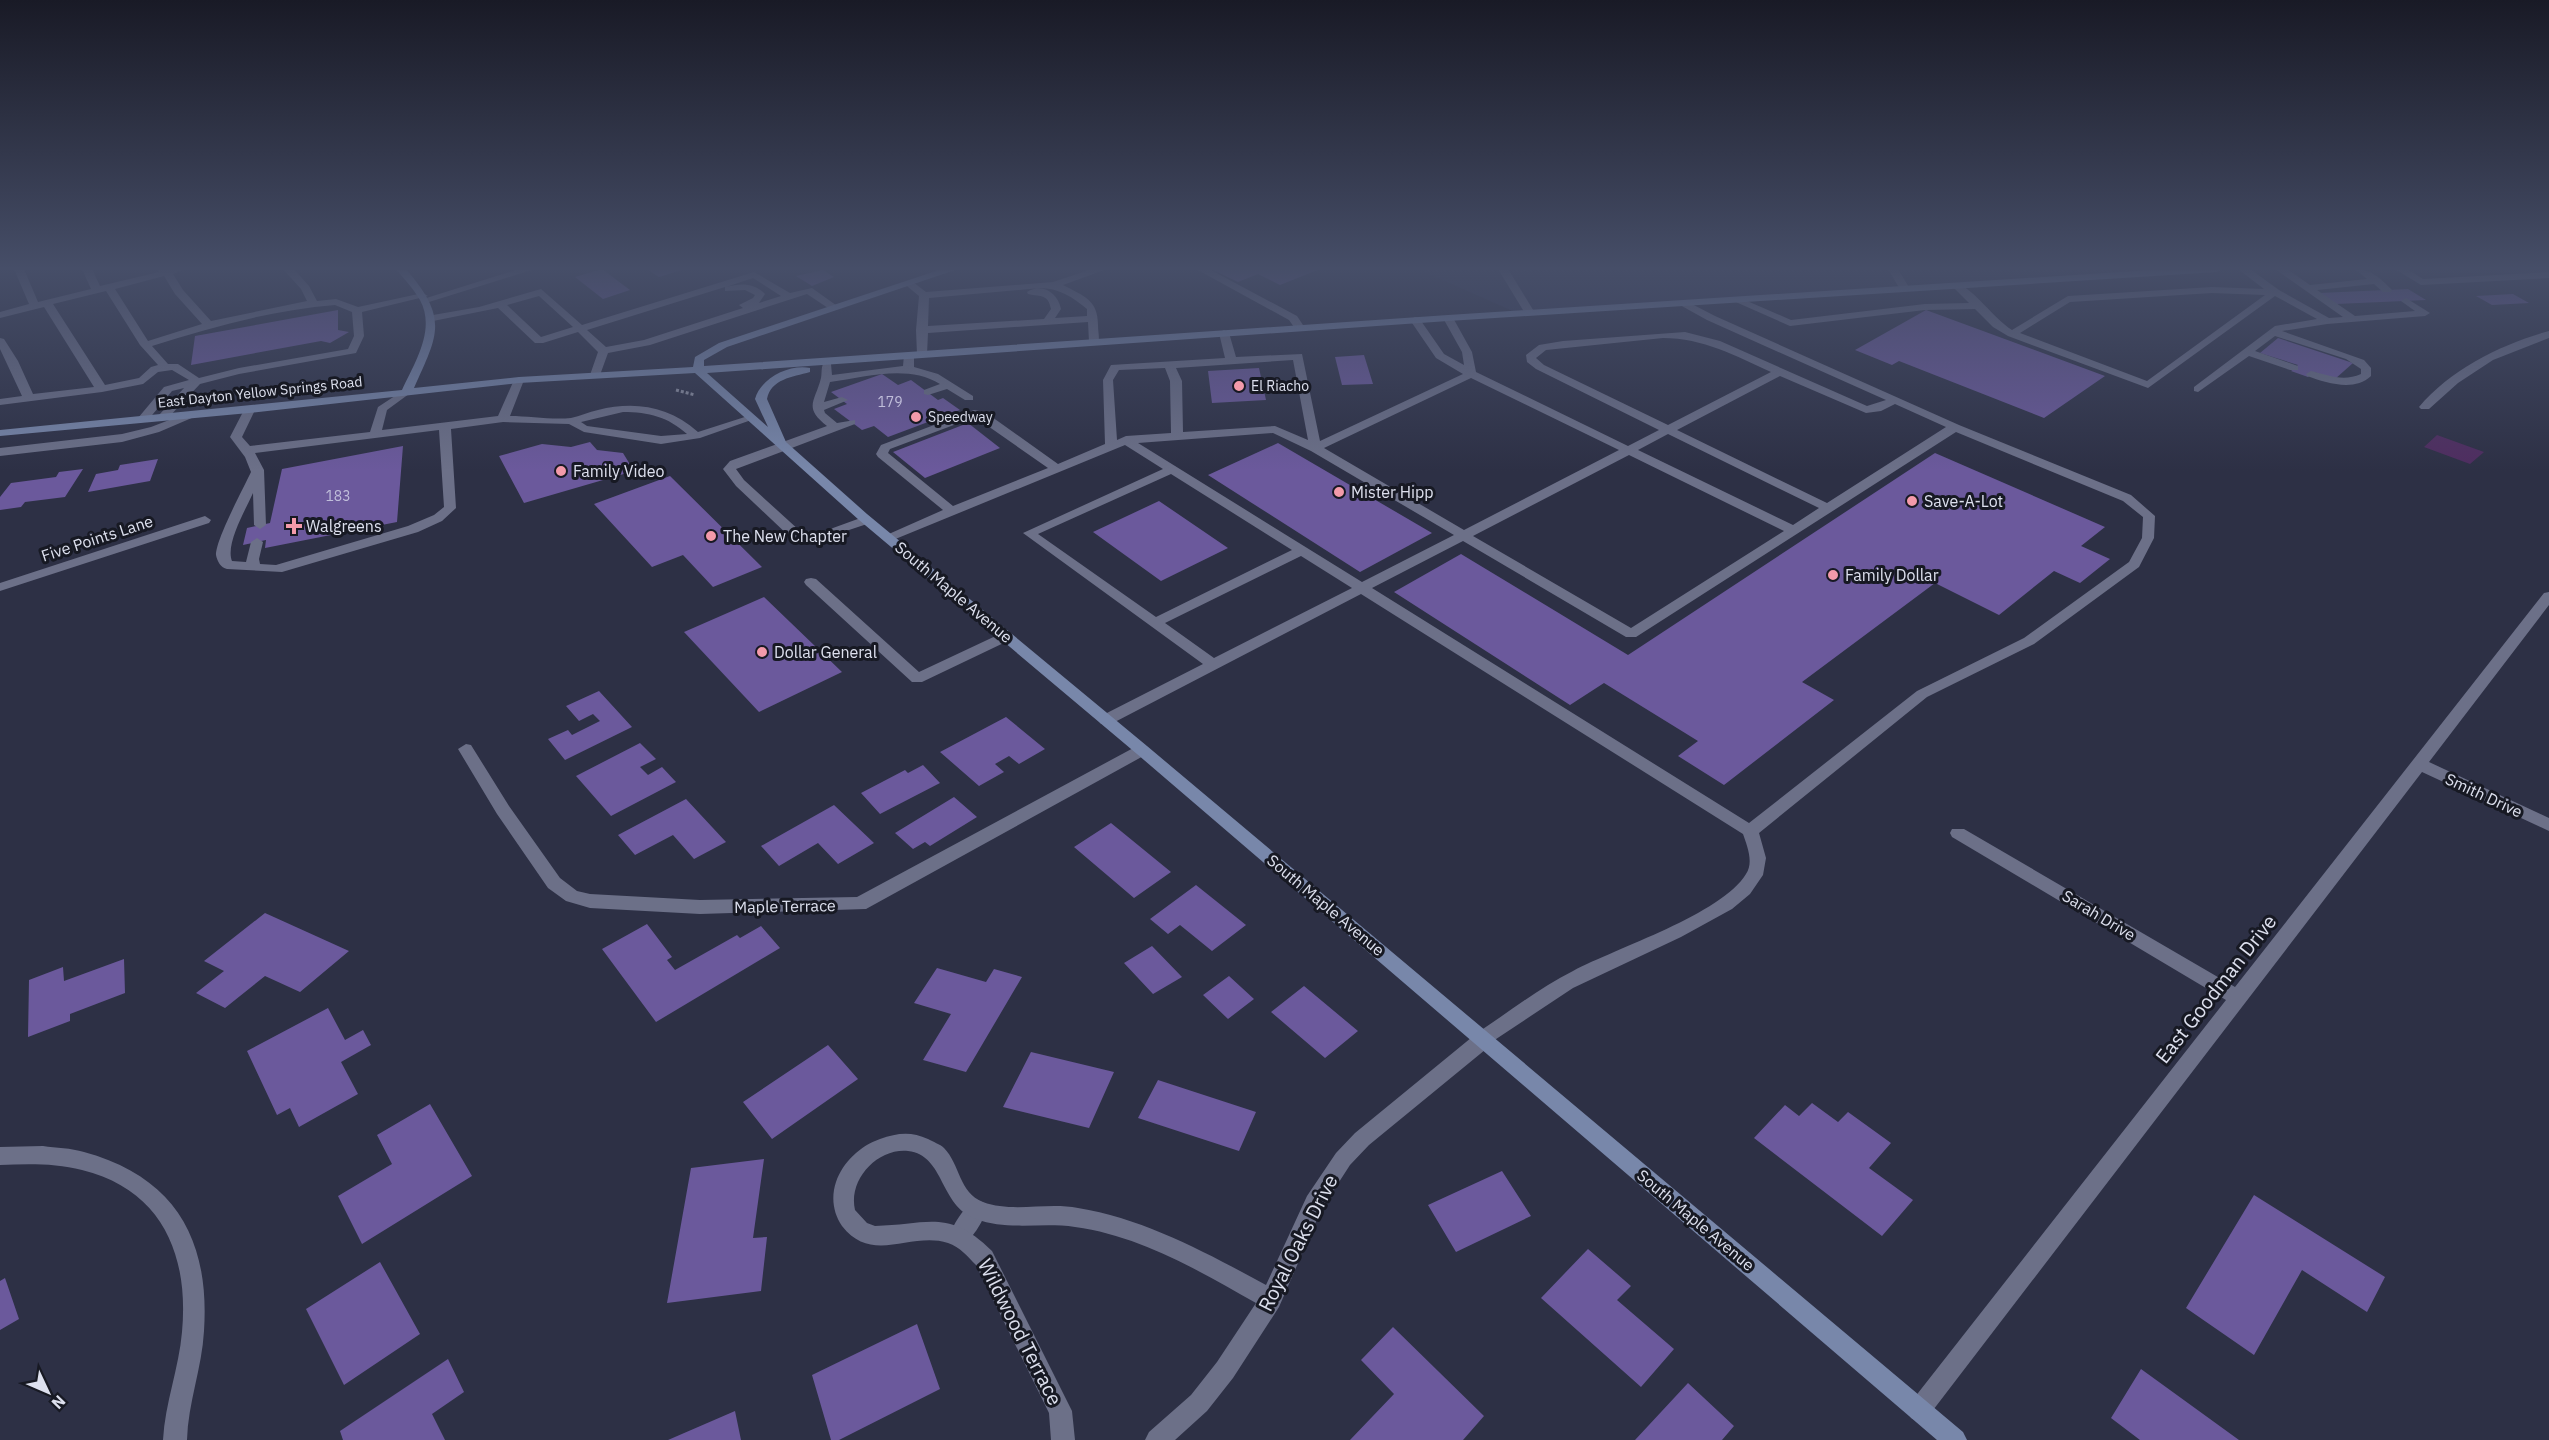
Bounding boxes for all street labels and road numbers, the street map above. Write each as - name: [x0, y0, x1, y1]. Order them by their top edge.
- street label: East Dayton Yellow Springs Road: [157, 372, 363, 412]
- street label: Five Points Lane: [39, 510, 156, 565]
- street label: South Maple Avenue: [891, 537, 1017, 647]
- street label: Smith Drive: [2442, 768, 2526, 822]
- street label: South Maple Avenue: [1263, 850, 1389, 960]
- street label: Sarah Drive: [2059, 885, 2140, 945]
- street label: Maple Terrace: [734, 895, 836, 917]
- street label: East Goodman Drive: [2149, 909, 2282, 1069]
- street label: South Maple Avenue: [1633, 1165, 1759, 1275]
- street label: Royal Oaks Drive: [1251, 1170, 1344, 1316]
- street label: Wildwood Terrace: [972, 1254, 1069, 1410]

